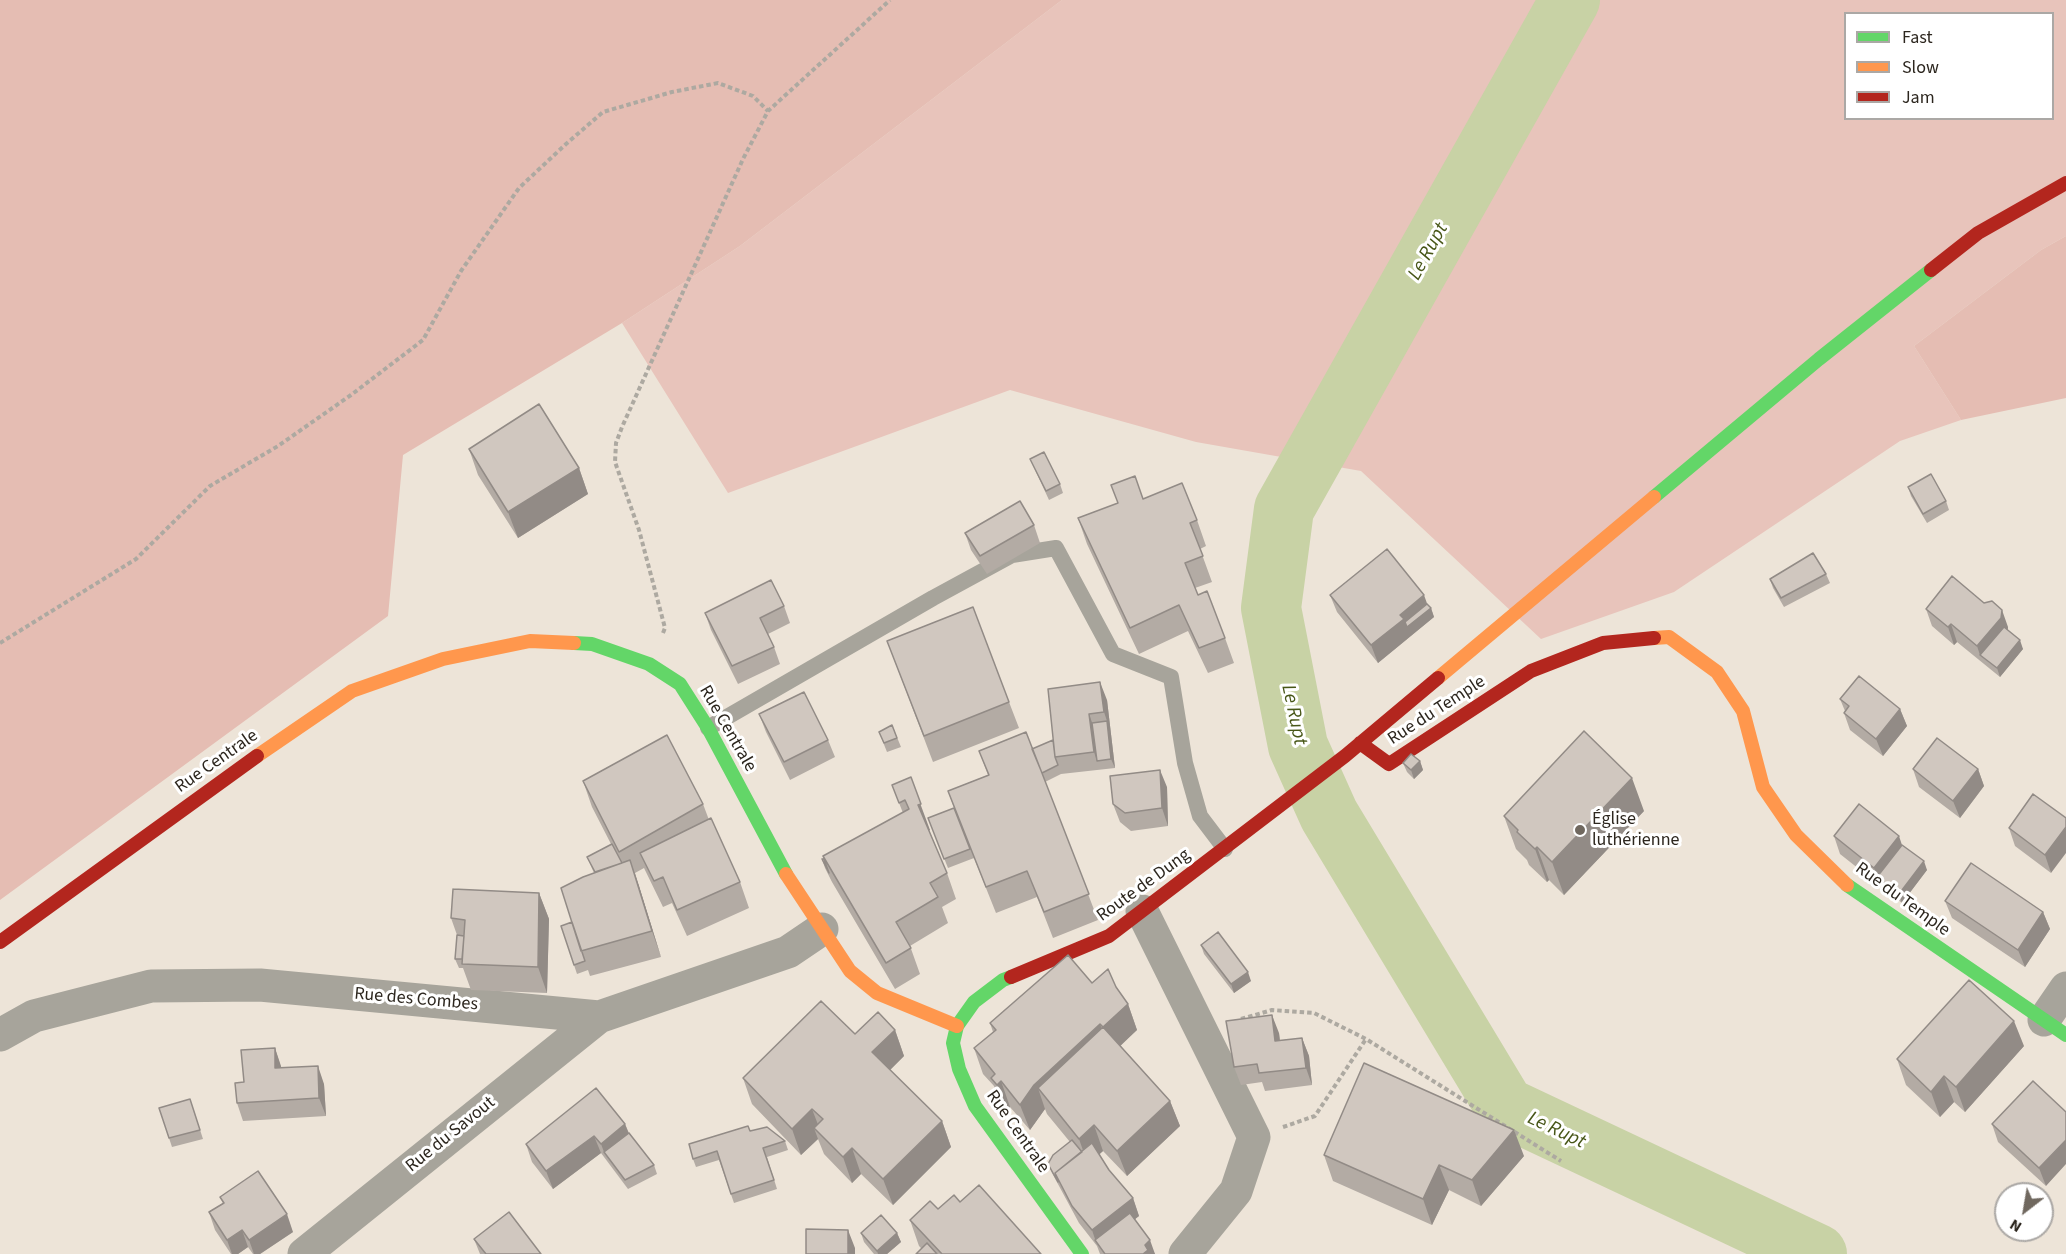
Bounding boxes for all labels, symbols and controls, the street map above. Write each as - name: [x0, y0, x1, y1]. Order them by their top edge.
- legend: [1844, 12, 2054, 120]
- text: Fast: [1902, 25, 1933, 50]
- text: Slow: [1902, 55, 1939, 80]
- text: Jam: [1902, 85, 1935, 110]
- water label: Le Rupt: [1404, 219, 1454, 285]
- street label: Rue du Temple: [1384, 672, 1490, 750]
- street label: Rue Centrale: [694, 682, 760, 776]
- water label: Le Rupt: [1275, 683, 1311, 747]
- street label: Rue Centrale: [171, 726, 263, 798]
- place label: Église luthérienne: [1592, 809, 1679, 852]
- marker: Église luthérienne: [1573, 823, 1587, 837]
- street label: Route de Dung: [1093, 845, 1195, 927]
- street label: Rue du Temple: [1850, 858, 1954, 942]
- street label: Rue des Combes: [353, 984, 479, 1016]
- street label: Rue Centrale: [981, 1086, 1053, 1178]
- street label: Rue du Savout: [402, 1092, 500, 1178]
- water label: Le Rupt: [1523, 1107, 1589, 1155]
- north arrow: [1994, 1182, 2054, 1242]
- text: N: [2006, 1214, 2026, 1238]

